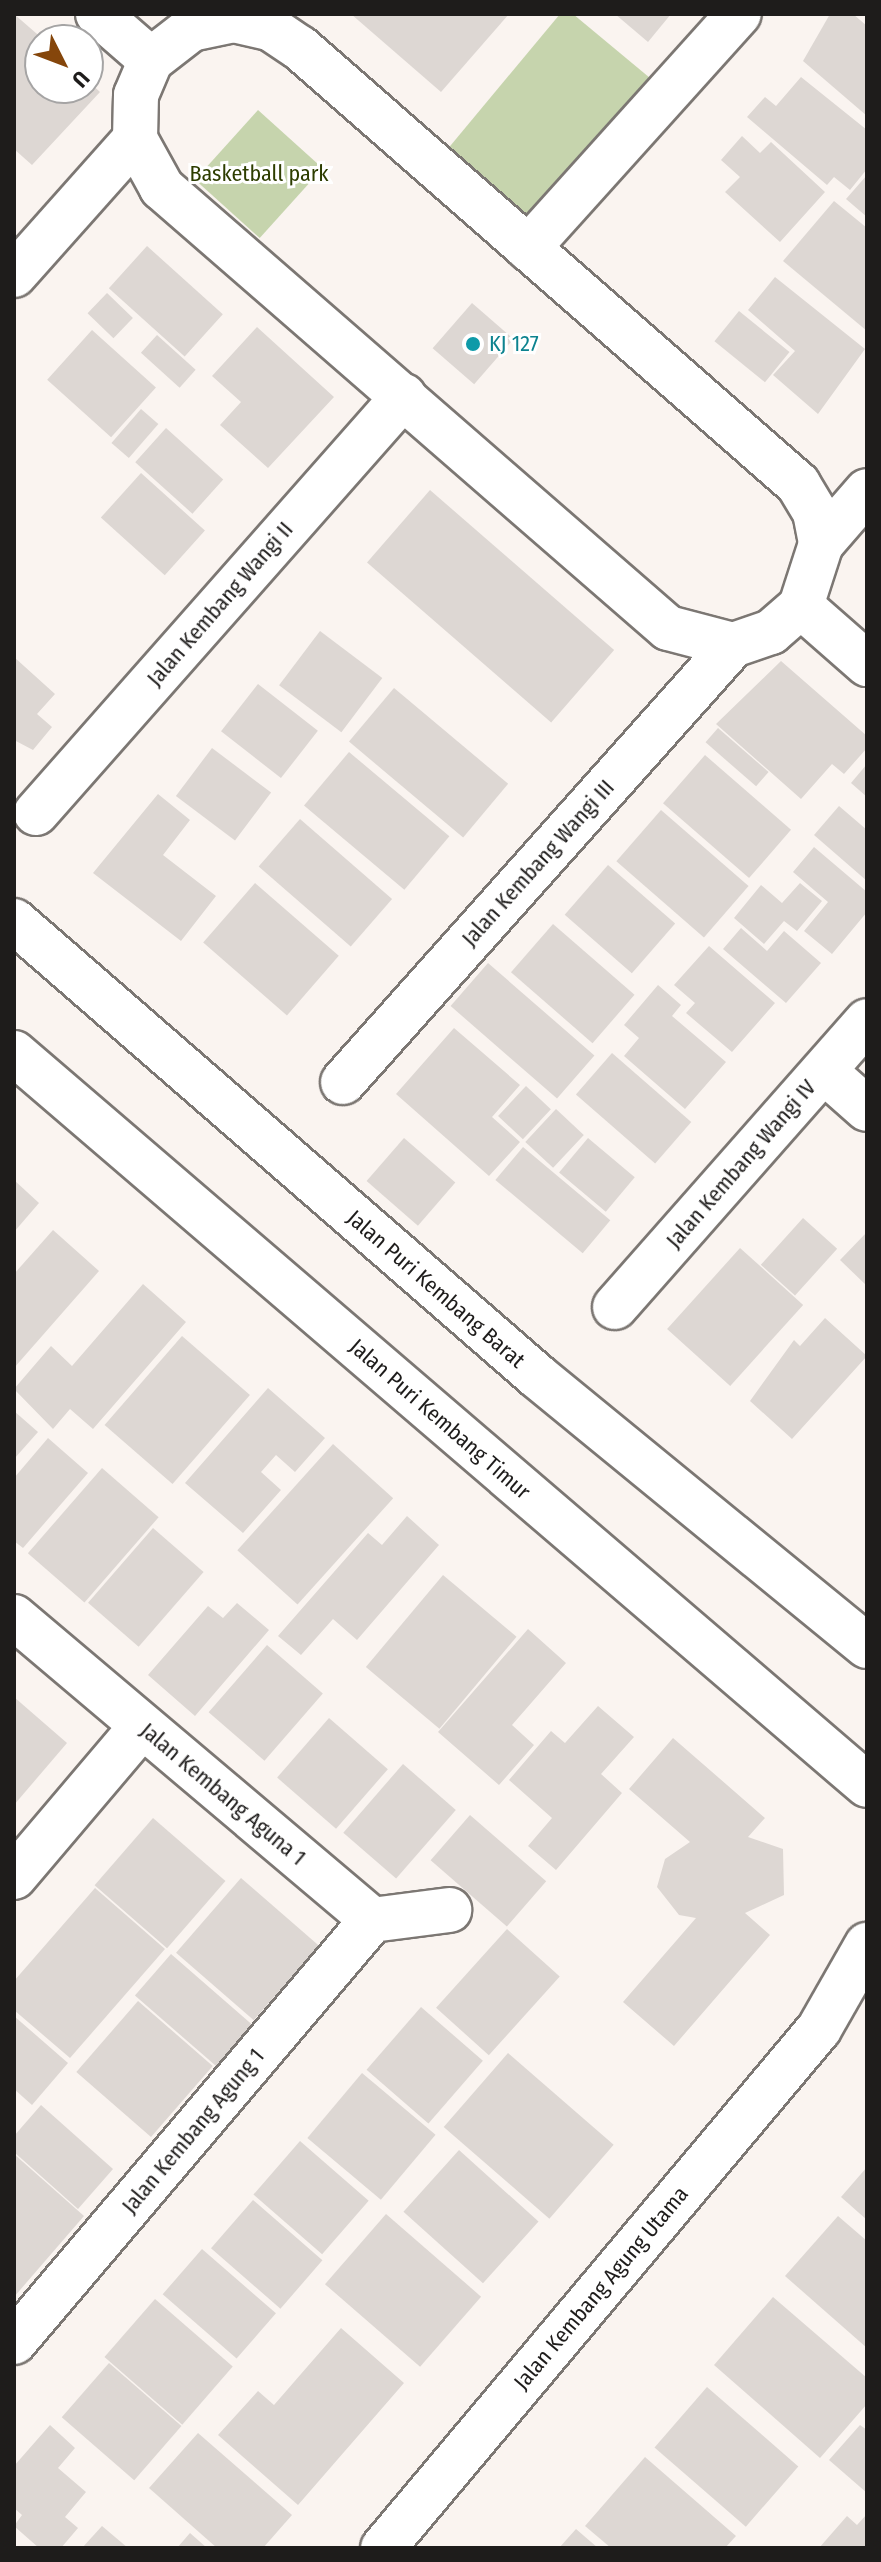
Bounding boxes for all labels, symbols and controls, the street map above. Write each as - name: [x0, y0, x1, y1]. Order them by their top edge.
- north arrow: [24, 24, 104, 104]
- text: U: [66, 65, 95, 93]
- park label: Basketball park: [189, 161, 329, 187]
- place label: KJ 127: [489, 331, 539, 357]
- marker: KJ 127: [464, 335, 482, 353]
- street label: Jalan Kembang Wangi II: [141, 516, 299, 692]
- street label: Jalan Kembang Wangi III: [456, 774, 620, 952]
- street label: Jalan Kembang Wangi IV: [661, 1074, 821, 1254]
- street label: Jalan Puri Kembang Barat: [342, 1205, 530, 1373]
- street label: Jalan Puri Kembang Timur: [344, 1333, 536, 1505]
- street label: Jalan Kembang Aguna 1: [135, 1717, 311, 1871]
- street label: Jalan Kembang Agung 1: [116, 2043, 270, 2219]
- street label: Jalan Kembang Agung Utama: [508, 2181, 694, 2395]

